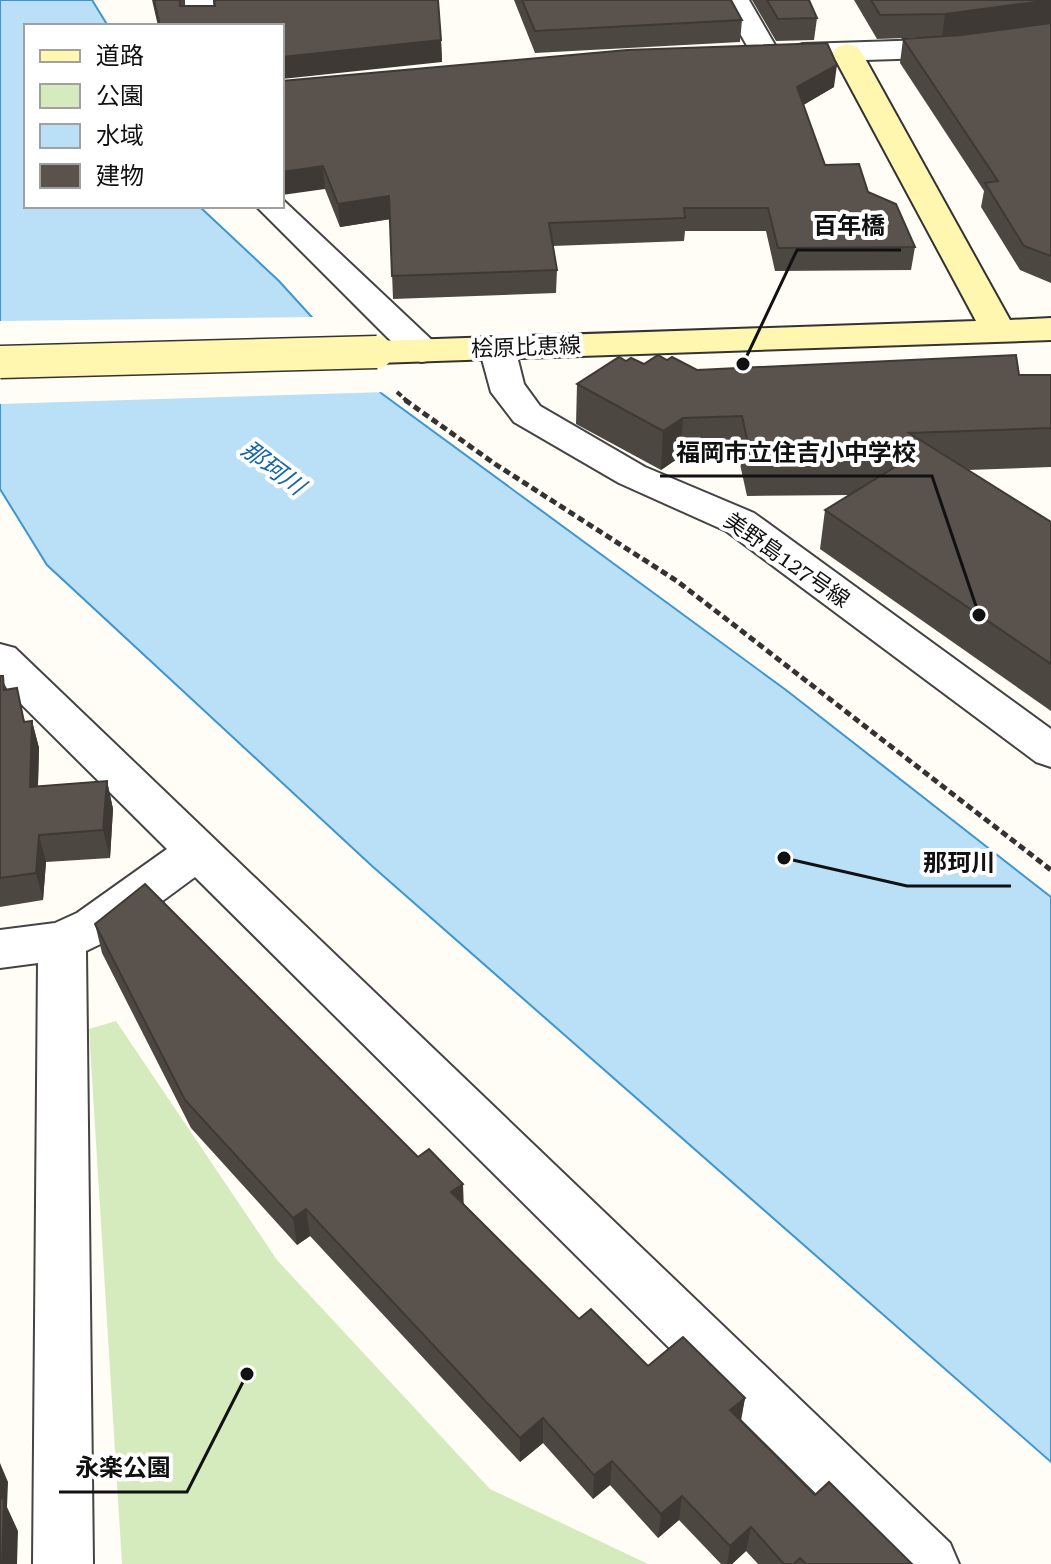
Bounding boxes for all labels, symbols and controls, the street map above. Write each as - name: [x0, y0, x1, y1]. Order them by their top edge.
- legend: [24, 24, 284, 208]
- text: 道路: [96, 42, 144, 70]
- text: 公園: [96, 82, 144, 110]
- text: 水域: [96, 122, 144, 150]
- text: 建物: [96, 162, 144, 190]
- callout: 百年橋: [797, 202, 901, 250]
- text: 百年橋: [813, 212, 885, 240]
- street label: 桧原比恵線: [471, 333, 581, 361]
- callout: 福岡市立住吉小中学校: [660, 428, 932, 476]
- water label: 那珂川: [236, 435, 313, 503]
- text: 福岡市立住吉小中学校: [676, 439, 916, 467]
- street label: 美野島127号線: [720, 508, 854, 612]
- callout: 那珂川: [907, 838, 1011, 886]
- text: 那珂川: [923, 849, 995, 877]
- callout: 永楽公園: [59, 1444, 187, 1492]
- text: 永楽公園: [75, 1454, 171, 1482]

